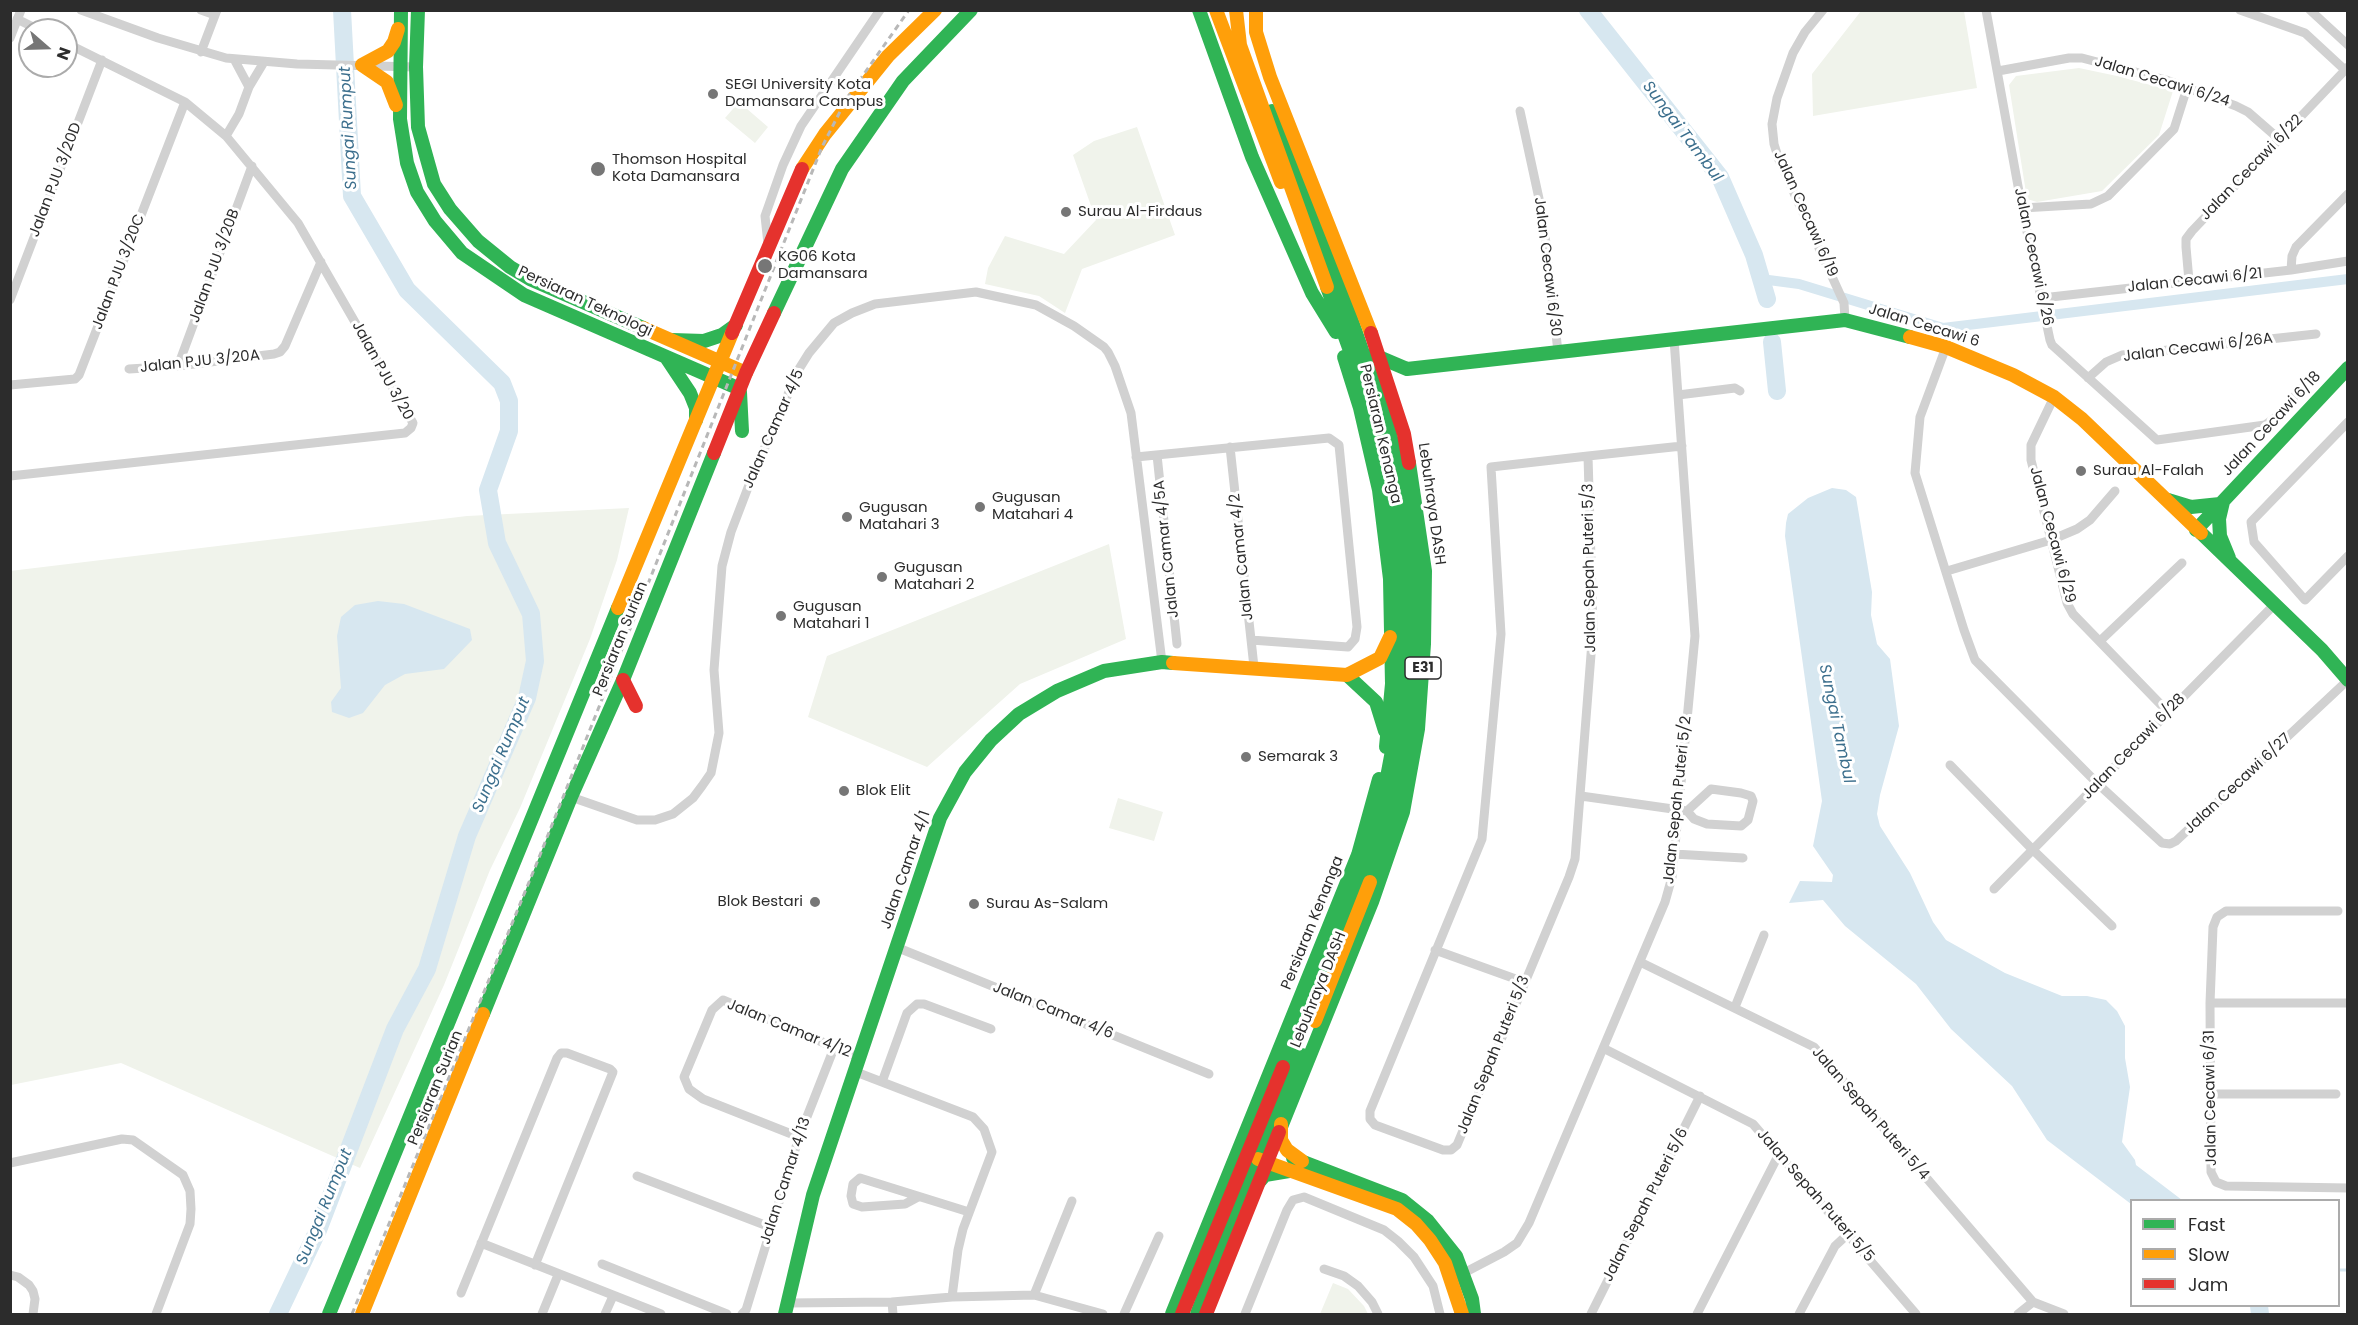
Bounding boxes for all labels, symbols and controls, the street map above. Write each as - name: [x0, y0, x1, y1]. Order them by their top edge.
- north arrow: [18, 18, 78, 78]
- text: N: [51, 44, 76, 63]
- street label: Jalan Cecawi 6/24: [2092, 53, 2232, 111]
- water label: Sungai Rumput: [336, 66, 362, 190]
- place label: SEGI University Kota Damansara Campus: [725, 76, 883, 111]
- water label: Sungai Tambul: [1638, 78, 1726, 186]
- marker: SEGI University Kota Damansara Campus: [706, 87, 720, 101]
- street label: Jalan Cecawi 6/22: [2197, 112, 2307, 224]
- street label: Jalan PJU 3/20D: [26, 120, 86, 240]
- street label: Jalan Cecawi 6/19: [1769, 148, 1841, 280]
- place label: Thomson Hospital Kota Damansara: [612, 151, 747, 186]
- marker: Thomson Hospital Kota Damansara: [589, 160, 607, 178]
- street label: Jalan Cecawi 6/26: [2010, 186, 2056, 328]
- street label: Jalan Cecawi 6/30: [1530, 196, 1564, 338]
- place label: Surau Al-Firdaus: [1078, 203, 1202, 221]
- marker: Surau Al-Firdaus: [1059, 205, 1073, 219]
- street label: Jalan PJU 3/20B: [186, 207, 244, 325]
- street label: Jalan PJU 3/20C: [89, 212, 149, 332]
- place label: KG06 Kota Damansara: [778, 248, 868, 283]
- marker: KG06 Kota Damansara: [756, 257, 774, 275]
- street label: Persiaran Teknologi: [515, 263, 655, 341]
- street label: Jalan Cecawi 6/21: [2127, 265, 2263, 297]
- street label: Jalan Cecawi 6: [1866, 301, 1982, 351]
- street label: Jalan PJU 3/20: [347, 318, 417, 424]
- street label: Jalan Cecawi 6/26A: [2122, 330, 2274, 366]
- street label: Jalan PJU 3/20A: [139, 347, 261, 377]
- street label: Persiaran Kenanga: [1355, 363, 1405, 505]
- street label: Jalan Camar 4/5: [740, 367, 808, 491]
- street label: Jalan Cecawi 6/18: [2219, 368, 2325, 480]
- street label: Lebuhraya DASH: [1414, 442, 1448, 566]
- place label: Surau Al-Falah: [2093, 462, 2204, 480]
- marker: Surau Al-Falah: [2074, 464, 2088, 478]
- street label: Jalan Cecawi 6/29: [2025, 465, 2079, 605]
- street label: Jalan Camar 4/5A: [1151, 479, 1183, 619]
- street label: Jalan Sepah Puteri 5/3: [1580, 483, 1600, 653]
- place label: Gugusan Matahari 4: [992, 489, 1073, 524]
- street label: Jalan Camar 4/2: [1226, 493, 1258, 621]
- place label: Gugusan Matahari 3: [859, 499, 940, 534]
- marker: Gugusan Matahari 4: [973, 500, 987, 514]
- marker: Gugusan Matahari 3: [840, 510, 854, 524]
- place label: Gugusan Matahari 2: [894, 559, 974, 594]
- marker: Gugusan Matahari 2: [875, 570, 889, 584]
- street label: Persiaran Surian: [590, 579, 652, 699]
- place label: Gugusan Matahari 1: [793, 598, 869, 633]
- marker: Gugusan Matahari 1: [774, 609, 788, 623]
- road number: E31: [1405, 657, 1441, 679]
- water label: Sungai Tambul: [1814, 663, 1858, 785]
- street label: Jalan Cecawi 6/28: [2079, 690, 2189, 804]
- water label: Sungai Rumput: [469, 694, 535, 816]
- street label: Jalan Sepah Puteri 5/2: [1660, 715, 1696, 885]
- street label: Jalan Cecawi 6/27: [2181, 730, 2295, 838]
- place label: Semarak 3: [1258, 748, 1338, 766]
- marker: Semarak 3: [1239, 750, 1253, 764]
- place label: Blok Elit: [856, 782, 911, 800]
- marker: Blok Elit: [837, 784, 851, 798]
- street label: Jalan Camar 4/1: [877, 809, 935, 931]
- street label: Persiaran Kenanga: [1278, 854, 1348, 992]
- place label: Blok Bestari: [718, 893, 803, 911]
- marker: Blok Bestari: [808, 895, 822, 909]
- place label: Surau As-Salam: [986, 895, 1108, 913]
- marker: Surau As-Salam: [967, 897, 981, 911]
- street label: Lebuhraya DASH: [1288, 929, 1350, 1051]
- street label: Jalan Sepah Puteri 5/3: [1454, 973, 1534, 1137]
- street label: Jalan Camar 4/6: [990, 979, 1116, 1043]
- street label: Jalan Camar 4/12: [724, 996, 854, 1062]
- street label: Persiaran Surian: [405, 1028, 467, 1148]
- street label: Jalan Cecawi 6/31: [2201, 1030, 2221, 1166]
- street label: Jalan Sepah Puteri 5/4: [1807, 1044, 1933, 1184]
- street label: Jalan Camar 4/13: [757, 1115, 815, 1247]
- street label: Jalan Sepah Puteri 5/6: [1599, 1125, 1693, 1285]
- street label: Jalan Sepah Puteri 5/5: [1752, 1126, 1878, 1266]
- water label: Sungai Rumput: [293, 1146, 357, 1268]
- legend: [2130, 1199, 2340, 1307]
- text: Fast: [2188, 1212, 2225, 1237]
- text: Slow: [2188, 1242, 2229, 1267]
- text: Jam: [2188, 1272, 2228, 1297]

